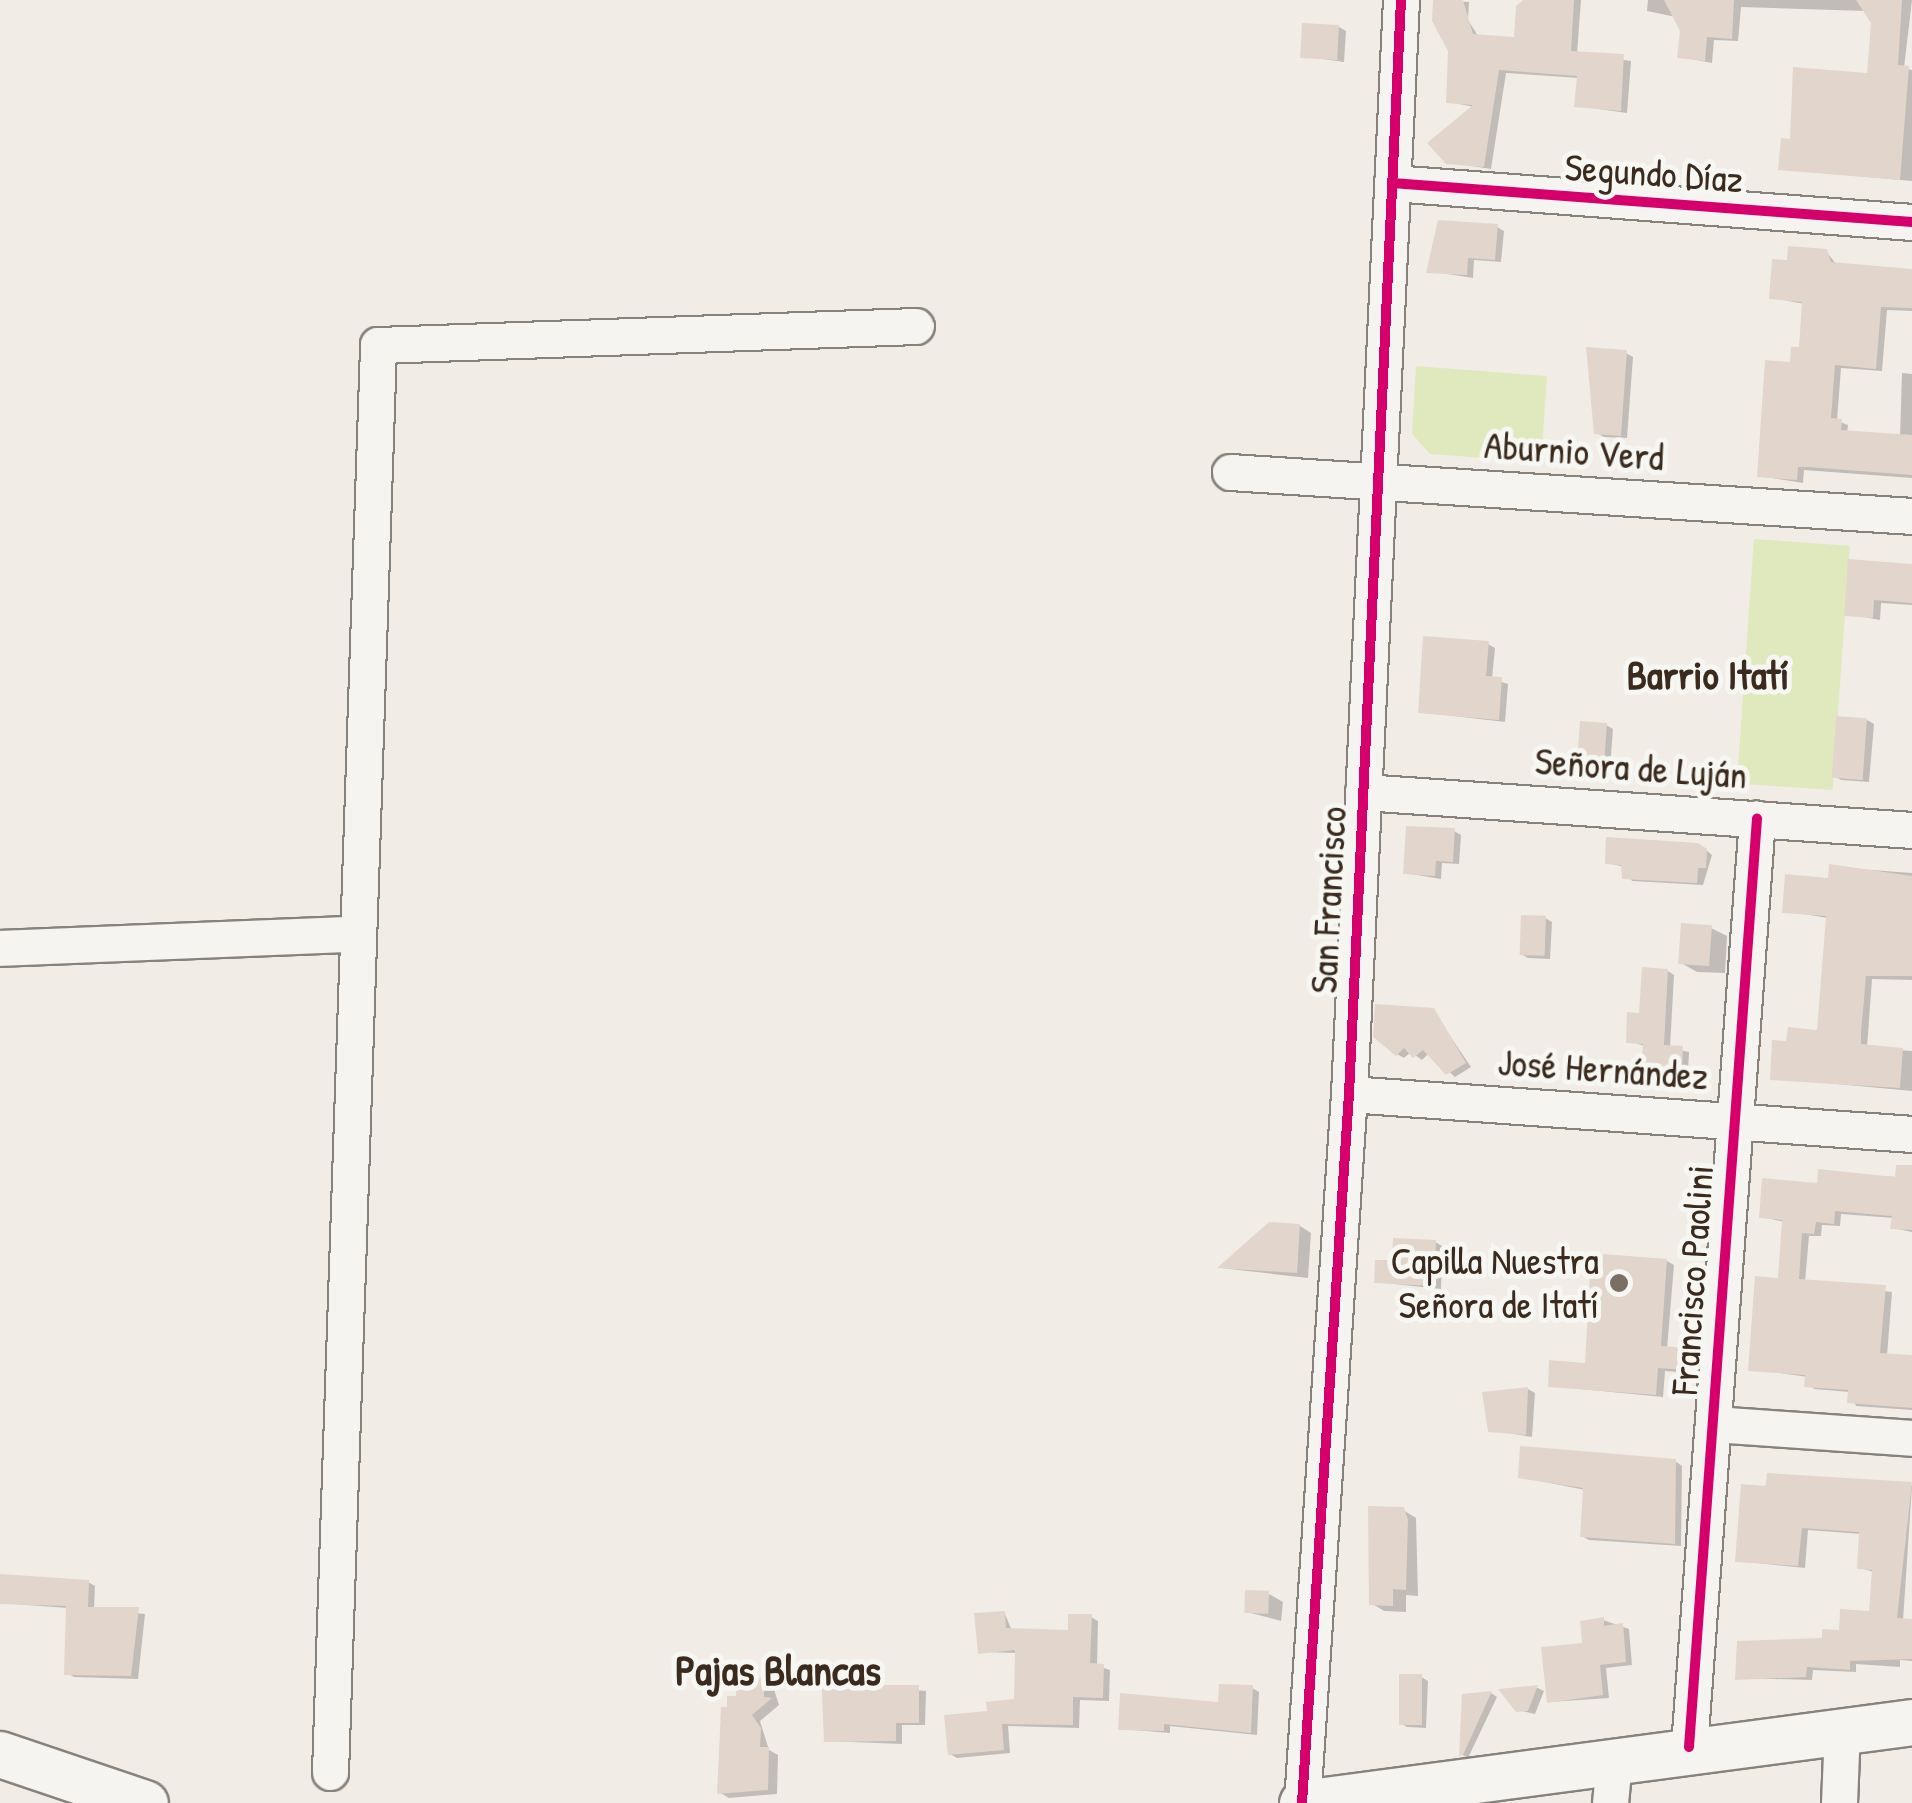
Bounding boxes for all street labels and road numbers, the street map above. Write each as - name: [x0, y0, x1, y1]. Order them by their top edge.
- street label: Segundo Díaz: [1563, 144, 1745, 202]
- street label: Aburnio Verd: [1483, 422, 1665, 480]
- street label: Señora de Luján: [1533, 738, 1749, 798]
- street label: San Francisco: [1300, 805, 1356, 995]
- street label: José Hernández: [1496, 1039, 1710, 1099]
- street label: Francisco Paolini: [1661, 1163, 1723, 1397]

